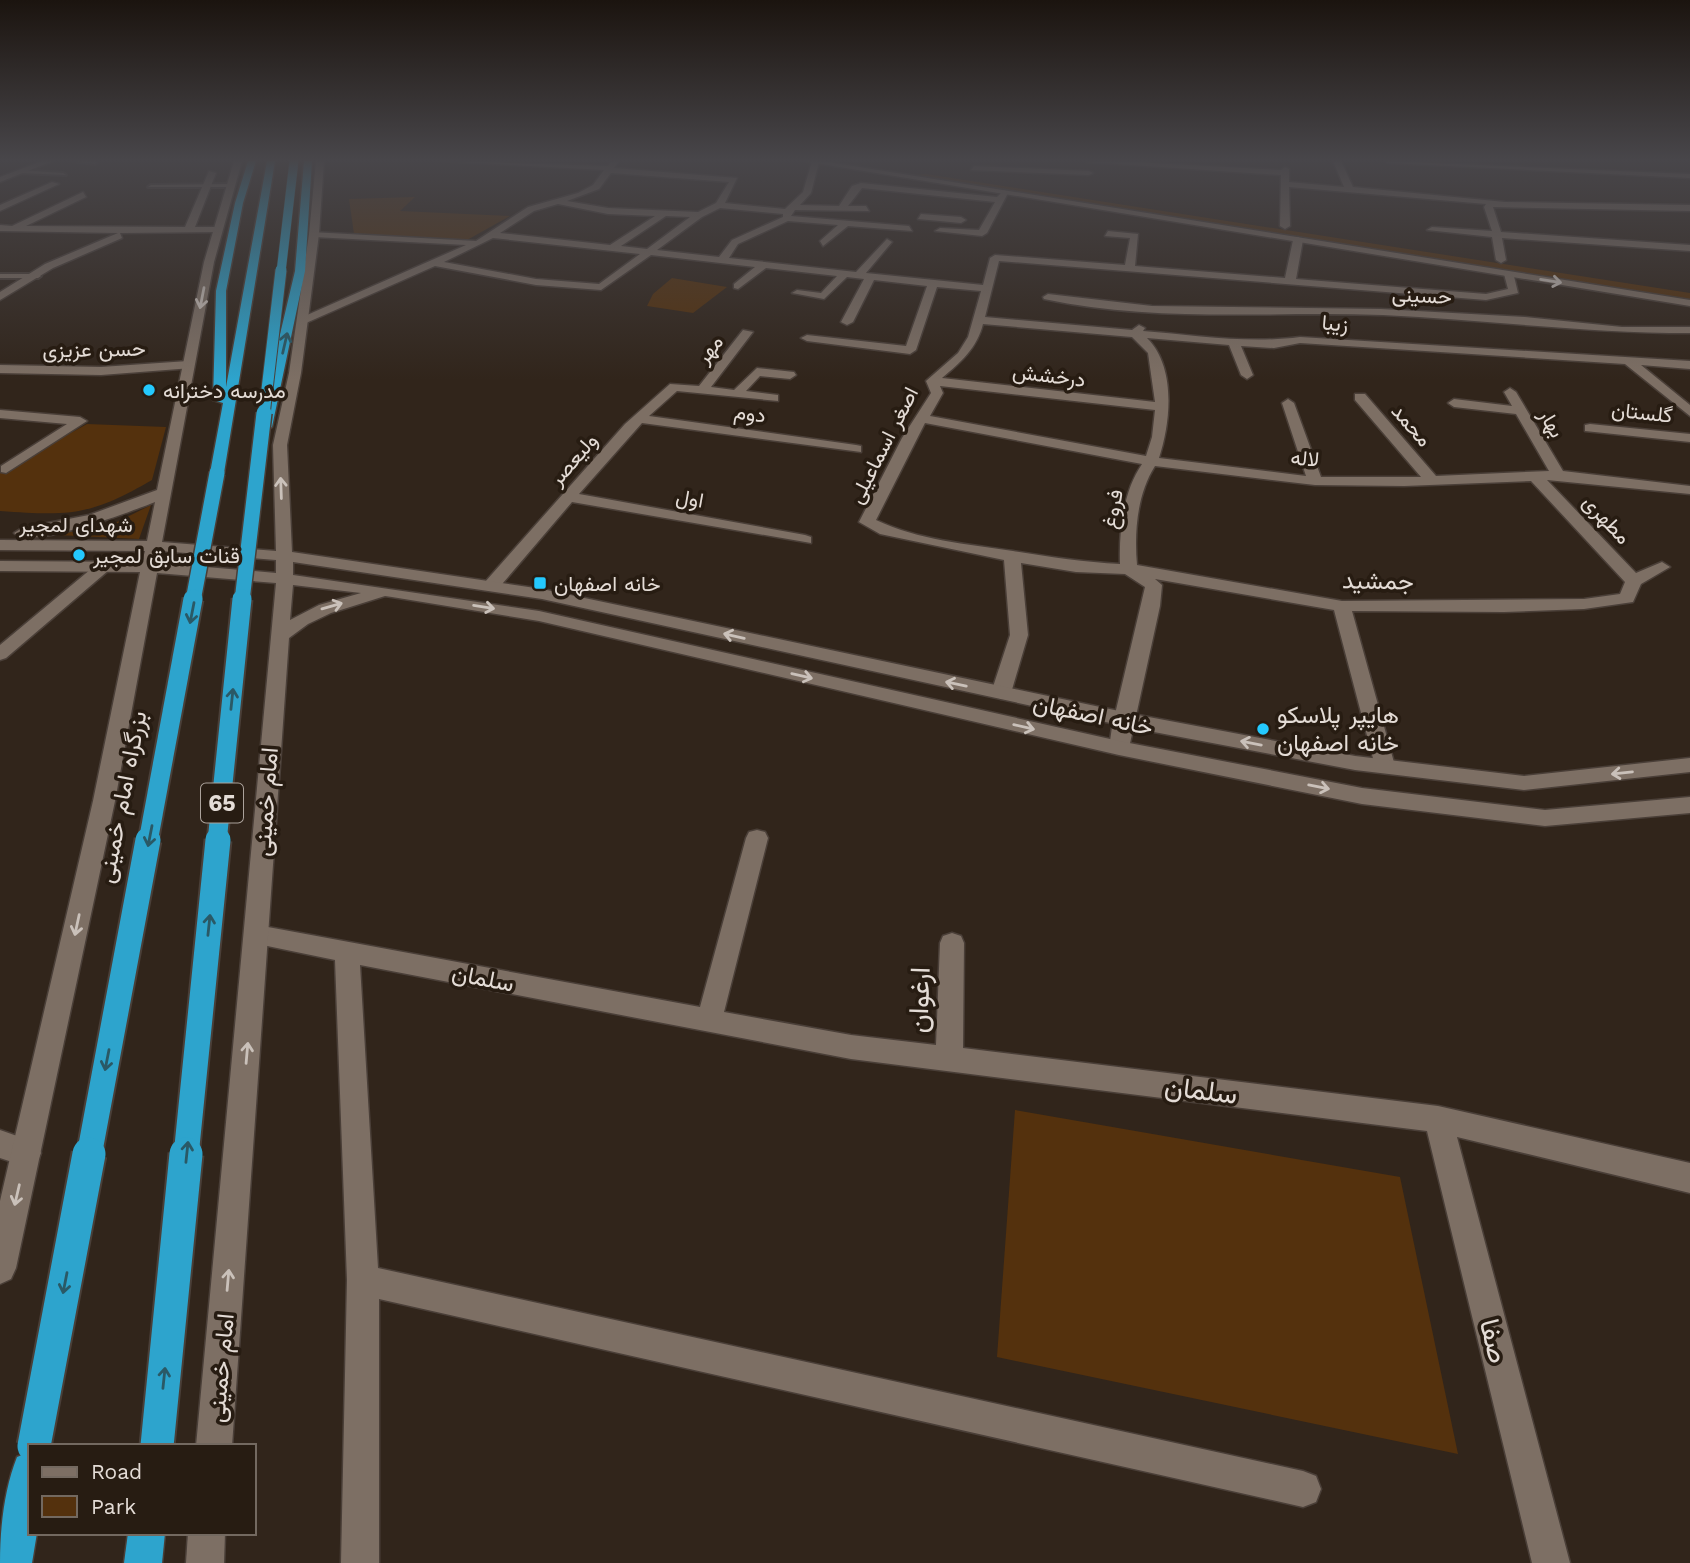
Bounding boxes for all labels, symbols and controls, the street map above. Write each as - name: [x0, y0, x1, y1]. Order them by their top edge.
- one-way arrow: [1539, 275, 1562, 288]
- street label: حسینی: [1391, 281, 1453, 309]
- one-way arrow: [194, 286, 208, 309]
- street label: زیبا: [1321, 309, 1349, 338]
- street label: مهر: [689, 330, 729, 370]
- one-way arrow: [279, 332, 292, 354]
- street label: حسن عزیزی: [42, 336, 146, 363]
- street label: درخشش: [1011, 358, 1087, 393]
- place label: مدرسه دخترانه: [163, 378, 286, 404]
- marker: مدرسه دخترانه: [141, 382, 157, 398]
- street label: اصغر اسماعیلی: [843, 382, 924, 508]
- street label: گلستان: [1610, 396, 1674, 428]
- street label: دوم: [732, 398, 768, 430]
- street label: محمد: [1387, 398, 1437, 452]
- street label: بهار: [1532, 403, 1570, 442]
- street label: ولیعصر: [543, 428, 603, 492]
- street label: لاله: [1290, 444, 1320, 472]
- one-way arrow: [275, 477, 288, 500]
- street label: اول: [674, 483, 706, 514]
- street label: فروغ: [1096, 487, 1130, 531]
- street label: مطهری: [1577, 489, 1636, 550]
- street label: شهدای لمجیر: [18, 512, 133, 538]
- place label: قنات سابق لمجیر: [92, 543, 240, 569]
- marker: قنات سابق لمجیر: [71, 547, 87, 563]
- street label: جمشید: [1342, 566, 1414, 596]
- place label: خانه اصفهان: [554, 571, 661, 597]
- marker: خانه اصفهان: [532, 575, 548, 591]
- one-way arrow: [321, 599, 343, 612]
- one-way arrow: [185, 601, 198, 624]
- one-way arrow: [472, 601, 495, 614]
- one-way arrow: [723, 629, 746, 643]
- one-way arrow: [790, 670, 813, 683]
- one-way arrow: [945, 676, 968, 690]
- one-way arrow: [226, 688, 239, 711]
- street label: خانه اصفهان: [1030, 689, 1156, 742]
- place label: هایپر پلاسکو خانه اصفهان: [1277, 701, 1399, 758]
- street label: بزرگراه امام خمینی: [92, 709, 154, 886]
- one-way arrow: [1012, 720, 1035, 734]
- marker: هایپر پلاسکو خانه اصفهان: [1255, 721, 1271, 737]
- one-way arrow: [1240, 736, 1263, 750]
- street label: امام خمینی: [248, 747, 286, 858]
- one-way arrow: [1611, 766, 1634, 779]
- one-way arrow: [1307, 781, 1330, 794]
- road number: 65: [201, 783, 243, 822]
- one-way arrow: [143, 824, 156, 847]
- one-way arrow: [70, 913, 84, 936]
- one-way arrow: [203, 914, 216, 937]
- street label: سلمان: [449, 958, 517, 998]
- street label: ارغوان: [901, 966, 938, 1034]
- one-way arrow: [241, 1043, 254, 1065]
- one-way arrow: [100, 1048, 114, 1071]
- street label: سلمان: [1163, 1069, 1239, 1111]
- one-way arrow: [181, 1141, 194, 1163]
- one-way arrow: [10, 1183, 23, 1206]
- one-way arrow: [222, 1269, 235, 1292]
- one-way arrow: [58, 1271, 71, 1294]
- street label: امام خمینی: [202, 1312, 242, 1424]
- street label: صفا: [1473, 1315, 1515, 1367]
- one-way arrow: [158, 1367, 171, 1390]
- legend: [28, 1444, 256, 1535]
- text: Road: [91, 1459, 142, 1484]
- text: Park: [91, 1494, 136, 1519]

